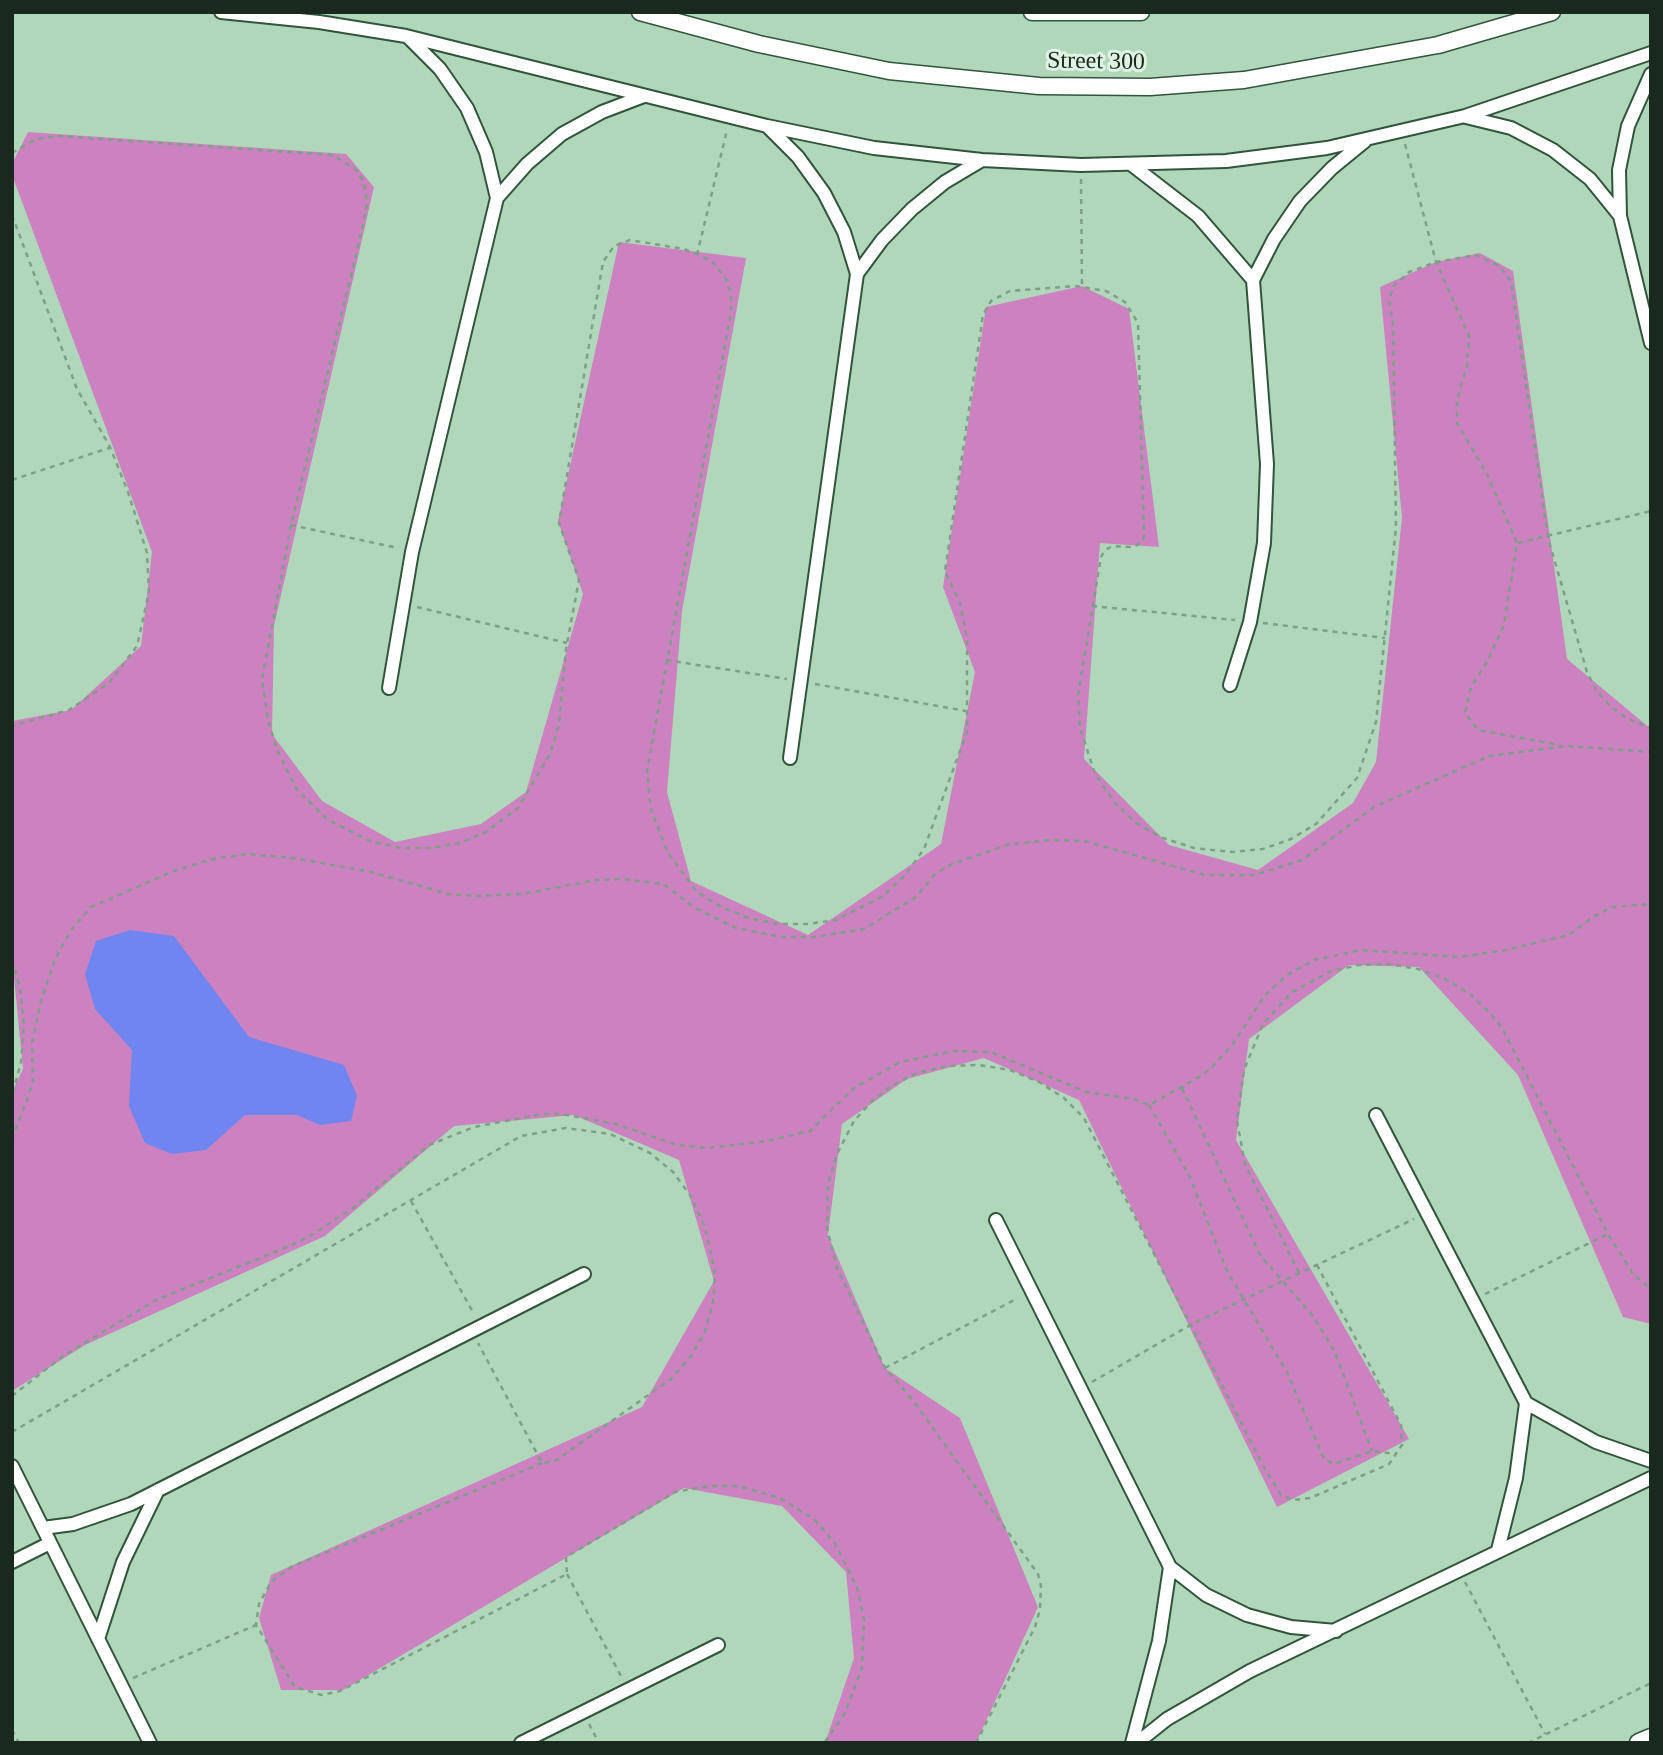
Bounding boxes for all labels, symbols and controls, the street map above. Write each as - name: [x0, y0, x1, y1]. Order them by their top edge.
- street label: Street 300: [1039, 47, 1153, 77]

